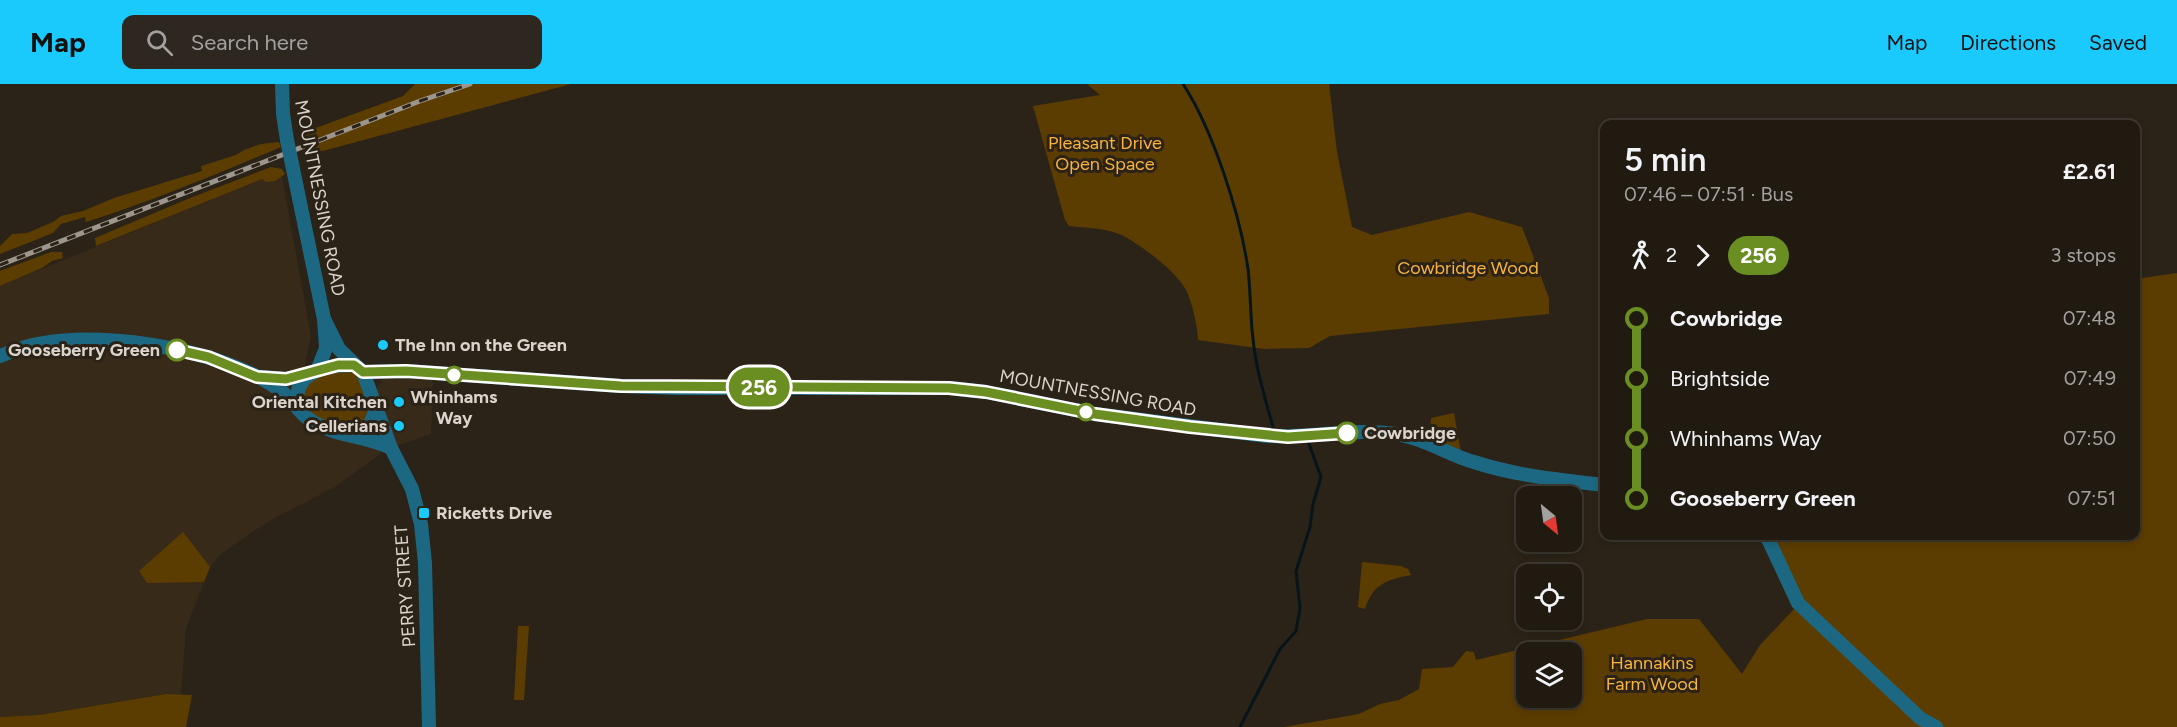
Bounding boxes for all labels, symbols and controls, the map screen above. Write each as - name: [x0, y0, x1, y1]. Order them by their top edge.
- search box: [122, 15, 542, 69]
- text: Map: [30, 25, 86, 59]
- icon: search: [143, 26, 176, 59]
- text: Search here: [191, 29, 308, 56]
- text: Map: [1886, 30, 1927, 55]
- text: Directions: [1960, 30, 2056, 55]
- text: Saved: [2089, 30, 2147, 55]
- street label: MOUNTNESSING ROAD: [290, 98, 350, 298]
- park label: Pleasant Drive Open Space: [1048, 132, 1162, 175]
- text: 5 min: [1624, 140, 1706, 179]
- text: £2.61: [2063, 158, 2116, 185]
- text: 07:46 – 07:51 · Bus: [1624, 182, 1793, 206]
- icon: walk: [1624, 239, 1657, 272]
- icon: forward: [1686, 239, 1719, 272]
- text: 2: [1666, 243, 1677, 267]
- text: 256: [1740, 243, 1777, 268]
- text: 3 stops: [2051, 243, 2116, 267]
- park label: Cowbridge Wood: [1397, 257, 1539, 279]
- text: Cowbridge: [1670, 305, 1782, 332]
- text: 07:48: [2063, 306, 2116, 330]
- place label: The Inn on the Green: [395, 334, 567, 356]
- marker: The Inn on the Green: [376, 338, 390, 352]
- place label: Gooseberry Green: [8, 339, 160, 361]
- marker: Gooseberry Green: [166, 339, 188, 361]
- street label: MOUNTNESSING ROAD: [998, 365, 1198, 421]
- text: Brightside: [1670, 365, 1770, 392]
- marker: Whinhams Way: [445, 366, 463, 384]
- text: 07:49: [2064, 366, 2116, 390]
- line badge: 256: [724, 368, 794, 406]
- text: 256: [741, 375, 777, 400]
- place label: Whinhams Way: [411, 386, 498, 429]
- place label: Oriental Kitchen: [252, 391, 387, 413]
- marker: Oriental Kitchen: [392, 395, 406, 409]
- unlabelled marker: [1077, 403, 1095, 421]
- place label: Cellerians: [305, 415, 388, 437]
- marker: Cellerians: [392, 419, 406, 433]
- marker: Cowbridge: [1336, 422, 1358, 444]
- place label: Cowbridge: [1364, 422, 1456, 444]
- text: Whinhams Way: [1670, 425, 1822, 452]
- text: 07:50: [2063, 426, 2116, 450]
- text: Gooseberry Green: [1670, 485, 1856, 512]
- north arrow: [1516, 486, 1582, 552]
- map controls: [1516, 486, 1582, 708]
- text: 07:51: [2068, 486, 2116, 510]
- place label: Ricketts Drive: [436, 502, 552, 524]
- marker: Ricketts Drive: [417, 506, 431, 520]
- street label: PERRY STREET: [390, 524, 420, 648]
- button: locate: [1516, 564, 1582, 630]
- button: layers: [1516, 642, 1582, 708]
- park label: Hannakins Farm Wood: [1606, 652, 1698, 695]

